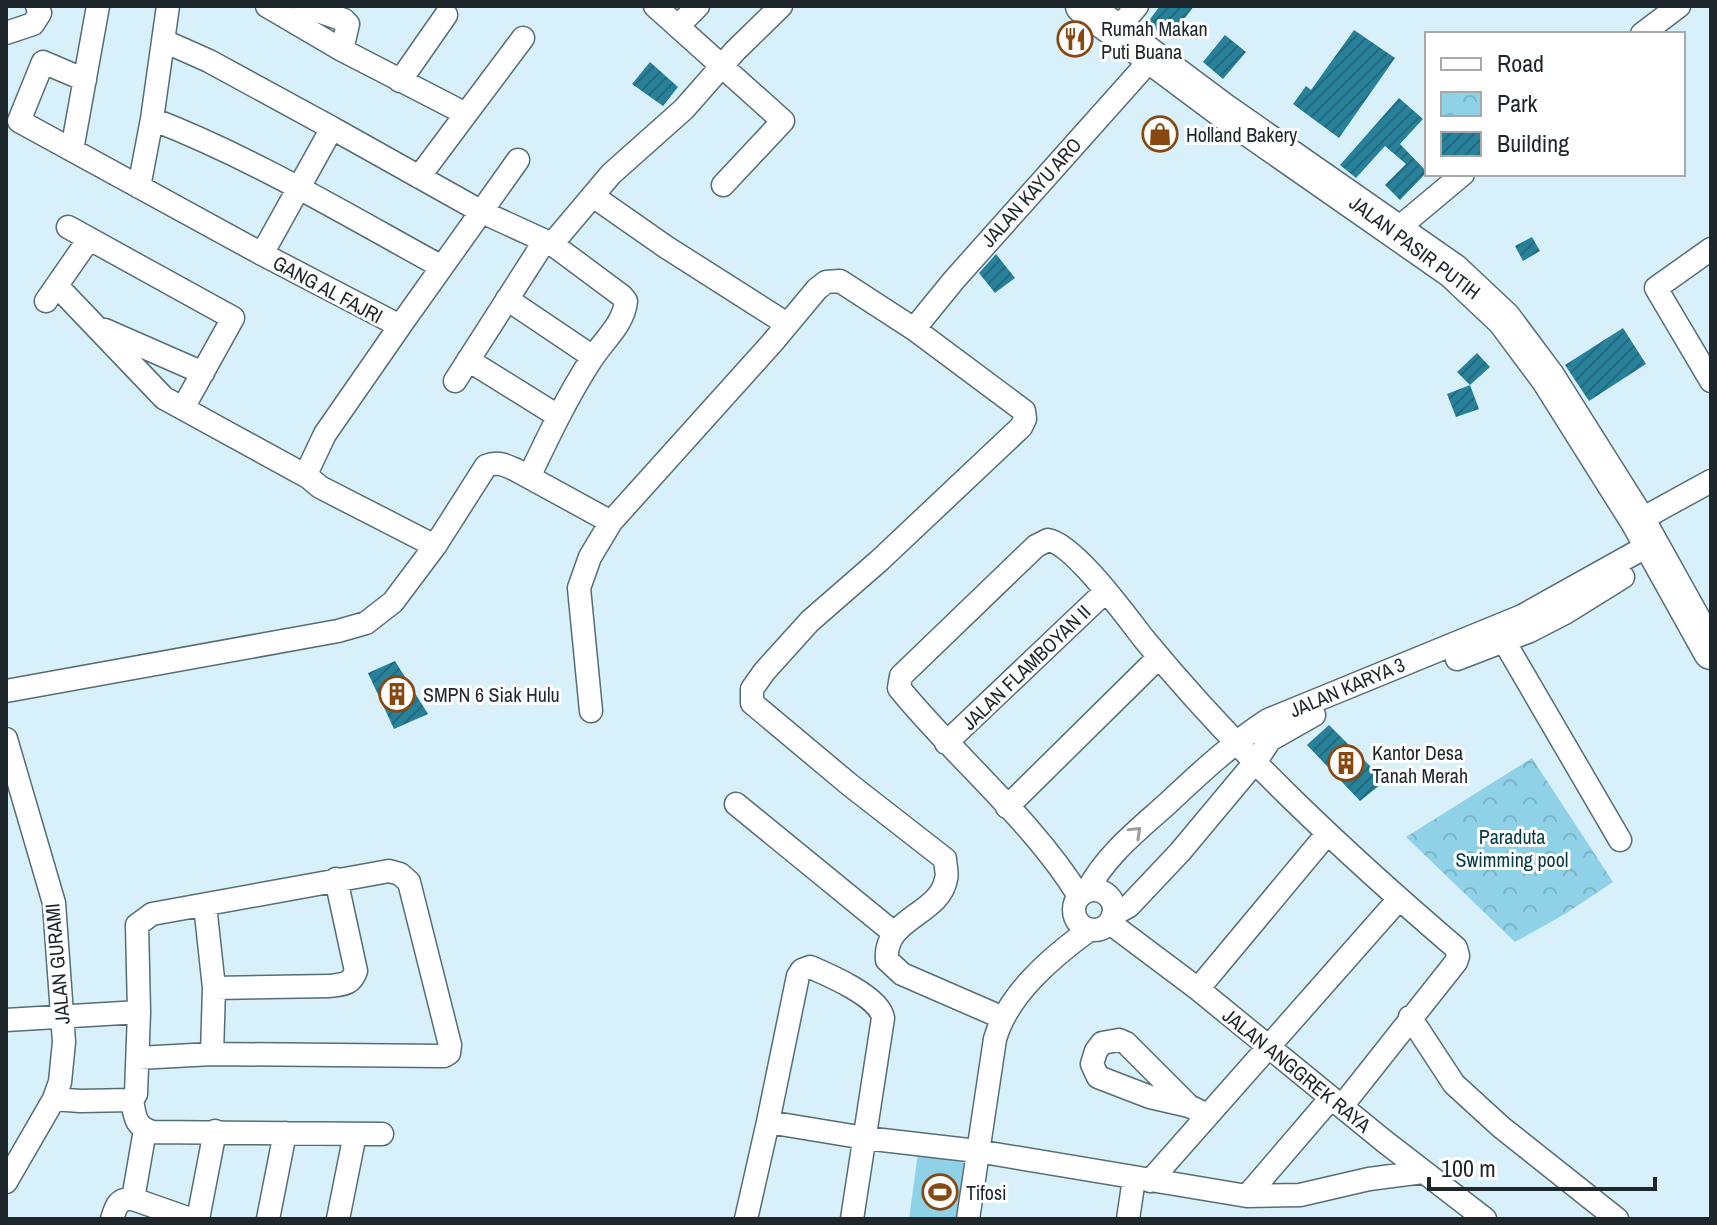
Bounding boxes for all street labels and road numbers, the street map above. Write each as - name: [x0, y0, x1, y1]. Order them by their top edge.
- street label: JALAN KAYU ARO: [975, 132, 1087, 252]
- street label: JALAN PASIR PUTIH: [1344, 189, 1486, 305]
- street label: GANG AL FAJRI: [268, 249, 388, 329]
- street label: JALAN FLAMBOYAN II: [956, 599, 1096, 735]
- street label: JALAN KARYA 3: [1285, 651, 1409, 723]
- street label: JALAN GURAMI: [38, 902, 76, 1026]
- street label: JALAN ANGGREK RAYA: [1217, 1002, 1377, 1138]

